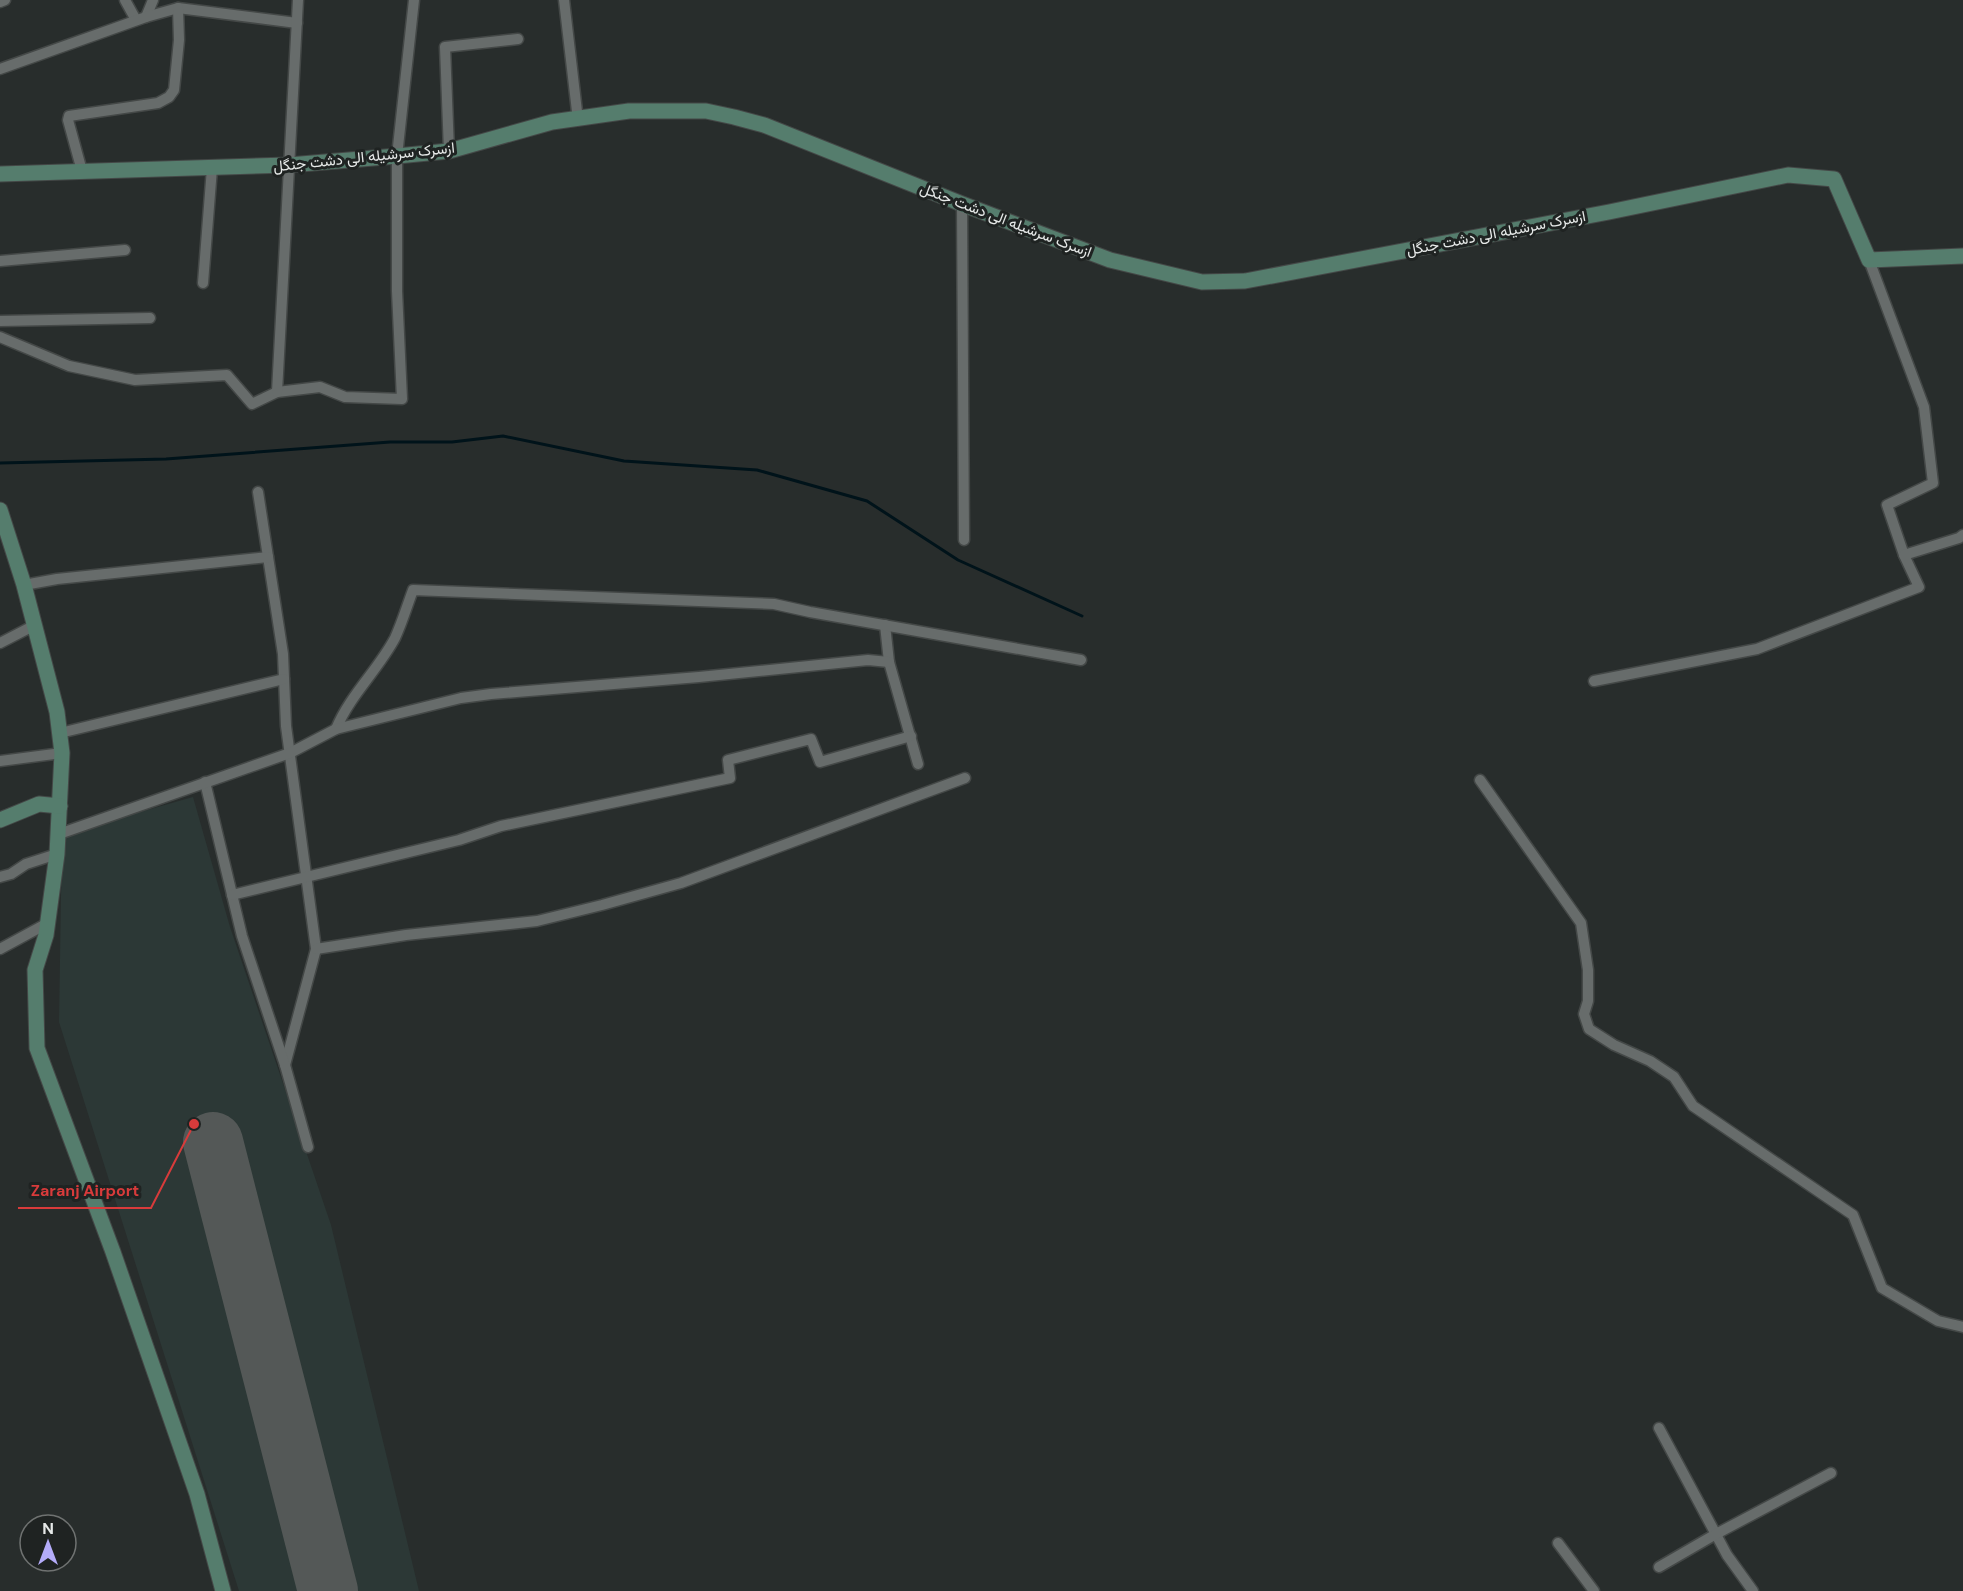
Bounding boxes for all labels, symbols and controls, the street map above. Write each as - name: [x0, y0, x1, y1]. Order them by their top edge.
- street label: ازسرک سرشیله الی دشت جنگل: [272, 138, 456, 176]
- street label: ازسرک سرشیله الی دشت جنگل: [917, 178, 1095, 262]
- street label: ازسرک سرشیله الی دشت جنگل: [1405, 206, 1587, 260]
- callout: Zaranj Airport: [18, 1174, 151, 1208]
- text: Zaranj Airport: [31, 1180, 139, 1201]
- north arrow: [18, 1513, 78, 1573]
- text: N: [42, 1518, 54, 1539]

